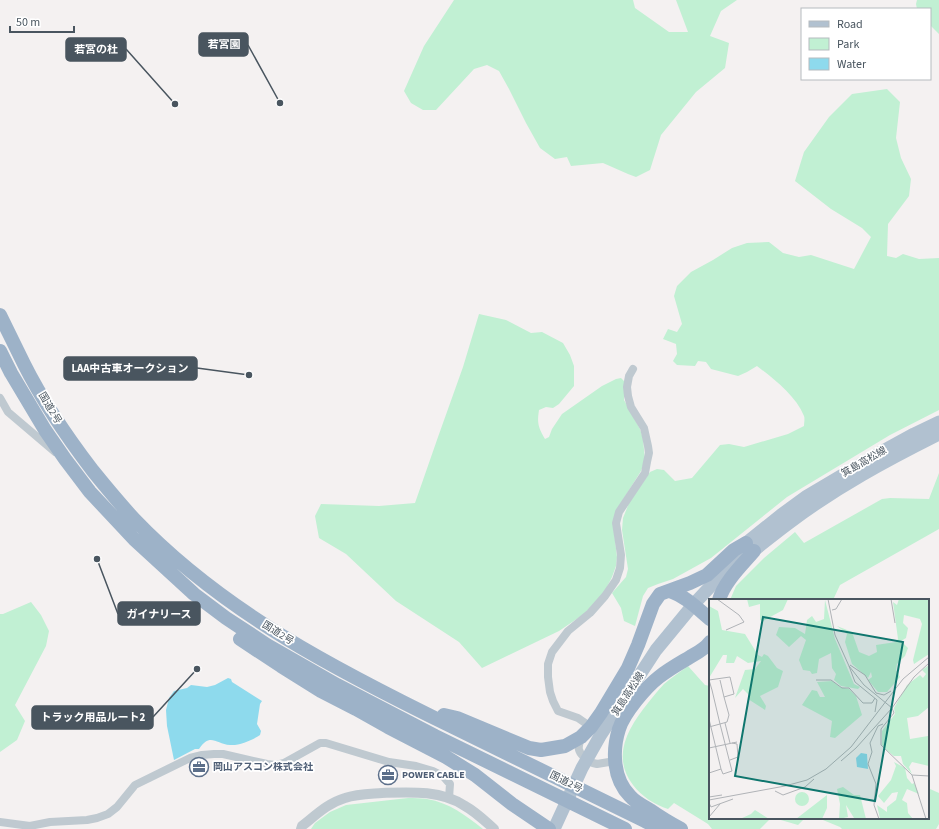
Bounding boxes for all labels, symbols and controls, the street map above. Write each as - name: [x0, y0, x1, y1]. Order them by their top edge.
- scale bar: [10, 8, 74, 34]
- legend: [801, 8, 931, 80]
- text: 50 m: [16, 14, 40, 31]
- text: Road: [837, 16, 863, 33]
- callout: 若宮園: [199, 33, 248, 56]
- text: Park: [837, 36, 859, 53]
- text: 若宮園: [208, 37, 241, 52]
- callout: 若宮の杜: [66, 38, 126, 61]
- text: 若宮の杜: [74, 42, 118, 57]
- text: Water: [837, 56, 867, 73]
- callout: LAA中古車オークション: [64, 357, 197, 380]
- text: LAA中古車オークション: [71, 361, 189, 376]
- street label: 国道2号: [35, 389, 65, 427]
- street label: 箕島高松線: [839, 443, 889, 481]
- inset map: [709, 599, 929, 819]
- callout: ガイナリース: [118, 602, 200, 625]
- text: ガイナリース: [126, 607, 192, 622]
- street label: 国道2号: [259, 618, 297, 648]
- street label: 箕島高松線: [609, 669, 647, 719]
- callout: トラック用品ルート2: [32, 706, 153, 729]
- text: トラック用品ルート2: [41, 710, 146, 725]
- office icon: 岡山アスコン株式会社: [188, 756, 210, 778]
- place label: 岡山アスコン株式会社: [213, 760, 314, 774]
- office icon: POWER CABLE: [377, 764, 399, 786]
- place label: POWER CABLE: [402, 768, 465, 782]
- street label: 国道2号: [547, 768, 585, 796]

